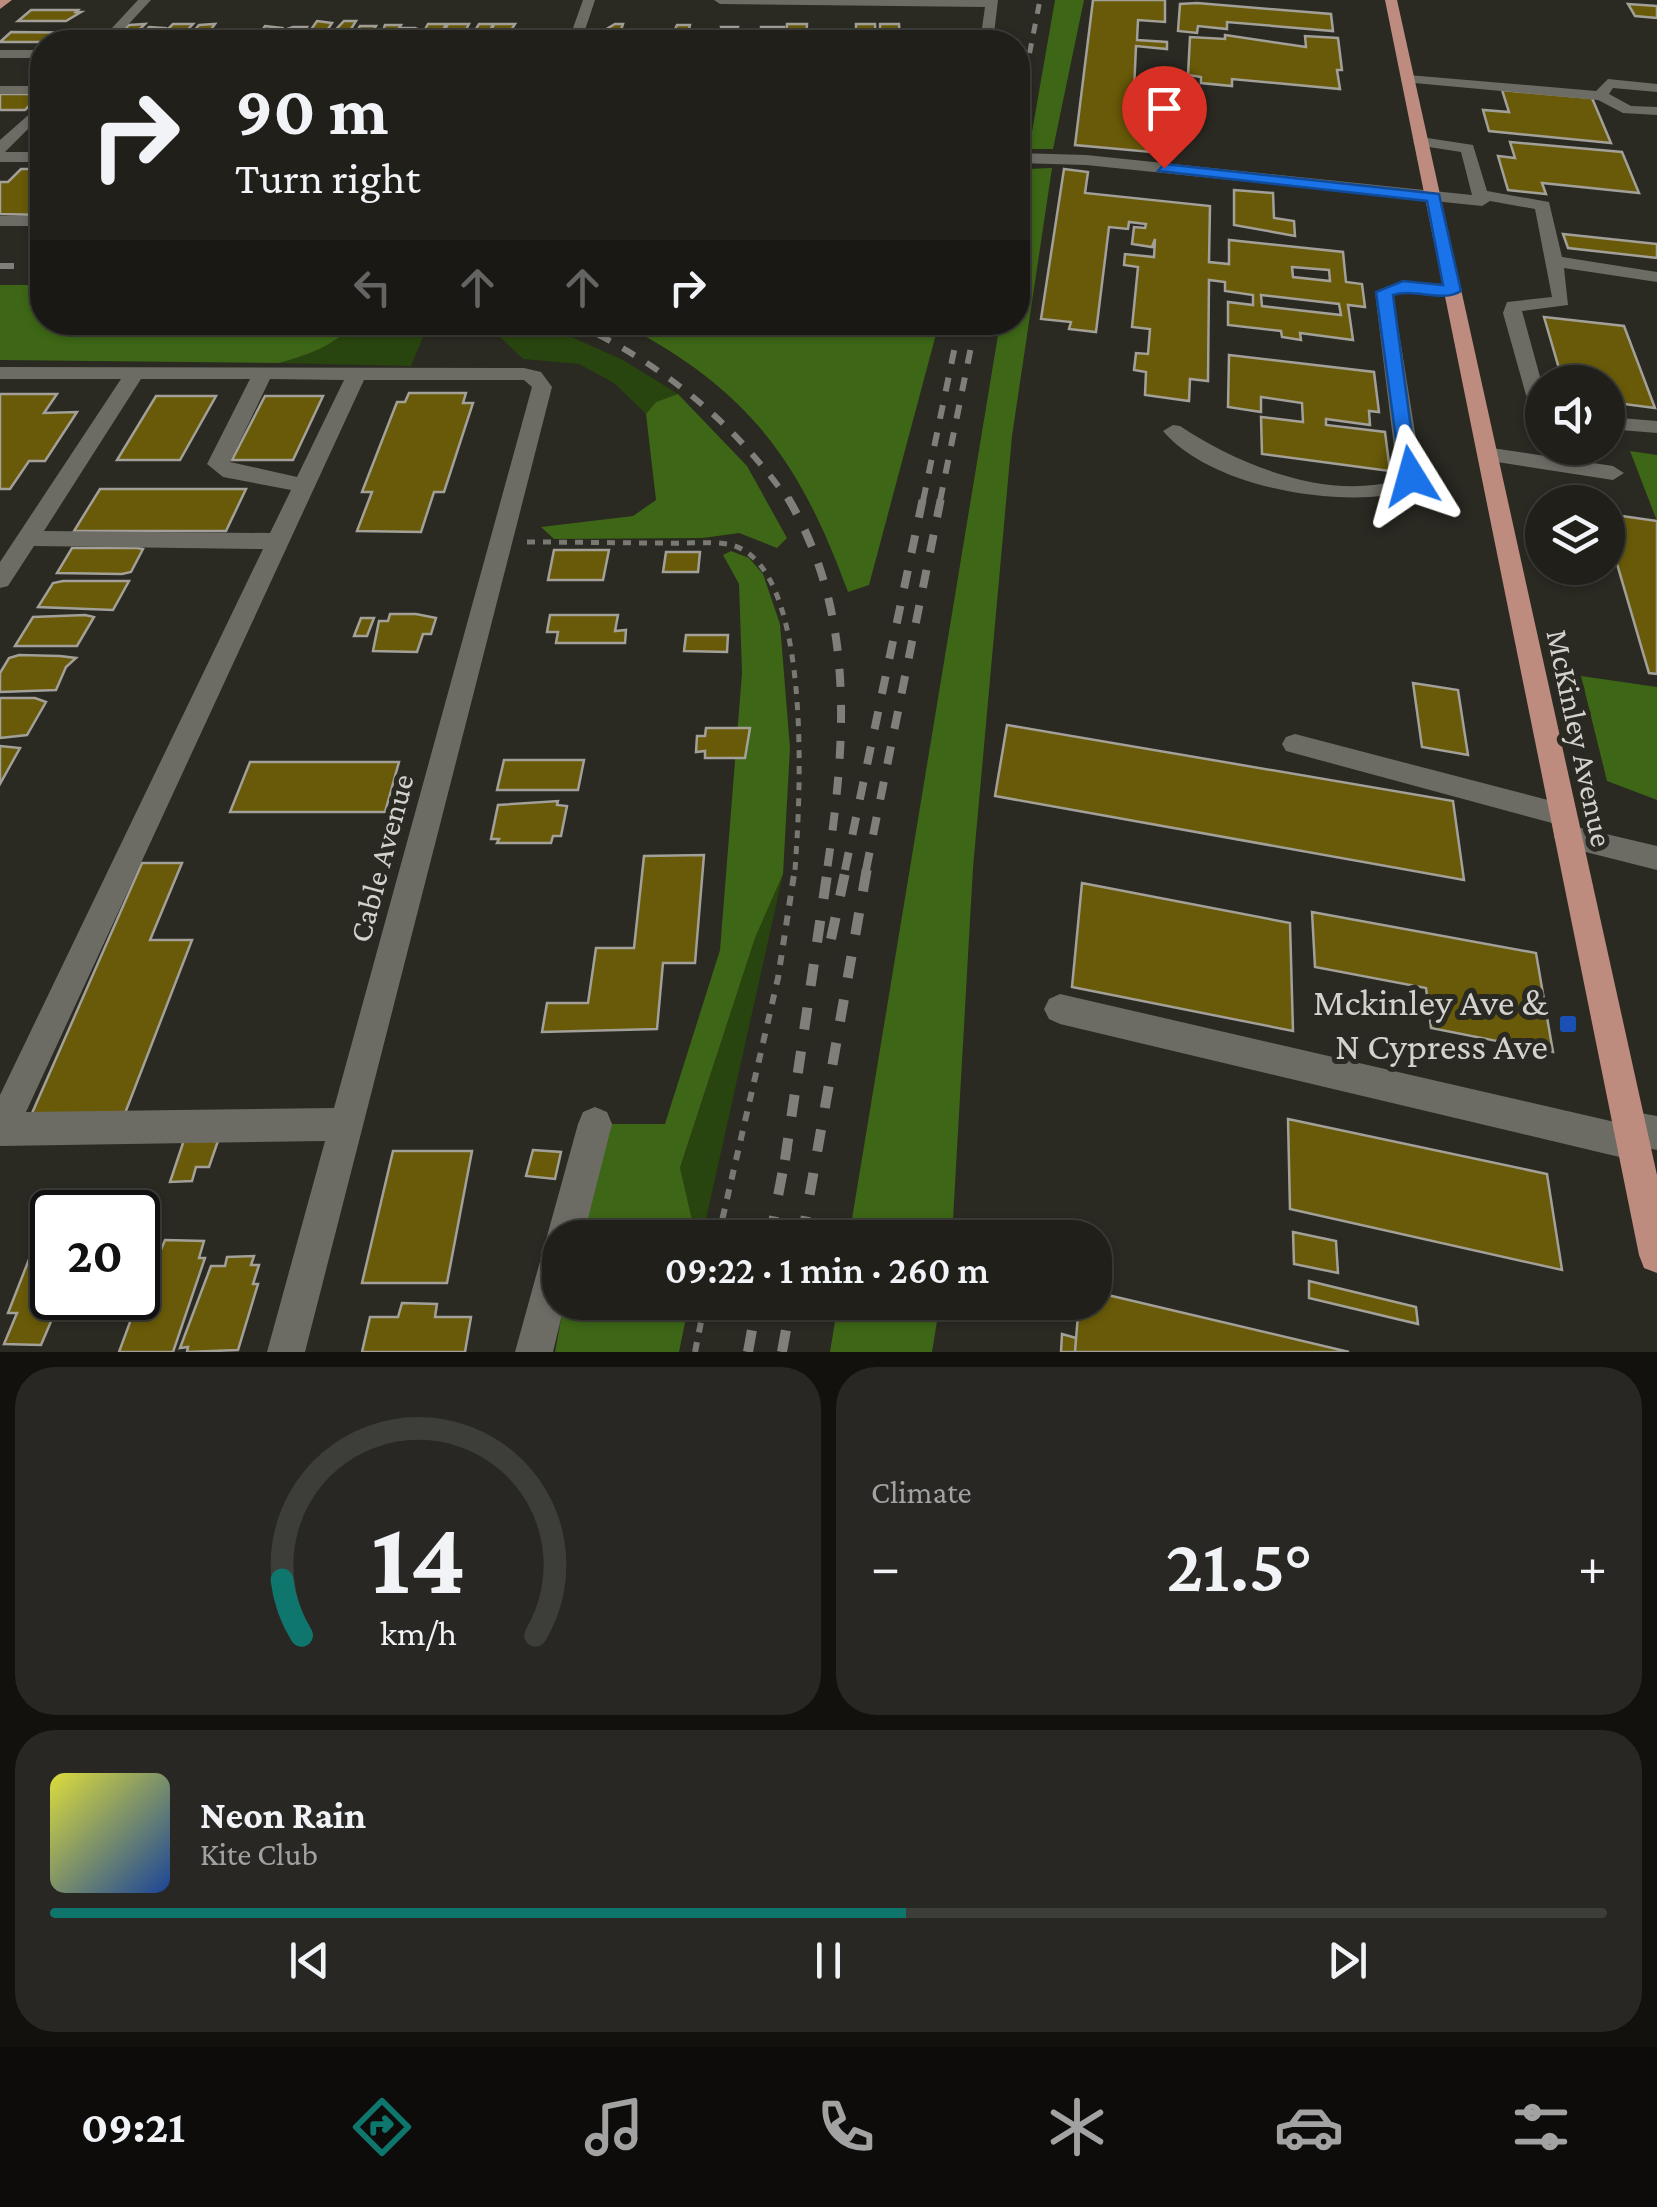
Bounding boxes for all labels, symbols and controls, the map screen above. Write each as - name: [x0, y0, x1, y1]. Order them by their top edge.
- pin: [1122, 66, 1207, 169]
- icon: right: [70, 70, 200, 200]
- text: 90 m: [235, 71, 388, 149]
- icon: arrive: [1137, 81, 1192, 136]
- text: Turn right: [235, 153, 420, 203]
- icon: left: [345, 260, 400, 315]
- icon: ahead: [450, 260, 505, 315]
- icon: ahead: [555, 260, 610, 315]
- icon: right: [660, 260, 715, 315]
- map controls: [1525, 365, 1625, 585]
- button: sound: [1525, 365, 1625, 465]
- position arrow: [1359, 424, 1463, 528]
- button: layers: [1525, 485, 1625, 585]
- street label: McKinley Avenue: [1539, 626, 1621, 850]
- street label: Cable Avenue: [341, 770, 421, 946]
- place label: Mckinley Ave & N Cypress Ave: [1313, 981, 1549, 1067]
- marker: Mckinley Ave & N Cypress Ave: [1557, 1013, 1579, 1035]
- speed limit sign: 20: [30, 1190, 160, 1320]
- text: 09:22 · 1 min · 260 m: [665, 1249, 989, 1291]
- text: Climate: [871, 1474, 972, 1510]
- text: 14: [371, 1500, 465, 1615]
- text: 21.5°: [1166, 1524, 1312, 1607]
- text: −: [871, 1536, 900, 1597]
- text: +: [1578, 1536, 1607, 1597]
- text: km/h: [379, 1613, 457, 1653]
- text: Neon Rain: [200, 1794, 366, 1836]
- text: Kite Club: [200, 1836, 318, 1872]
- icon: previous: [282, 1933, 337, 1988]
- icon: pause: [801, 1933, 856, 1988]
- icon: next: [1320, 1933, 1375, 1988]
- icon: directions: [347, 2092, 417, 2162]
- icon: music: [579, 2092, 649, 2162]
- icon: phone: [811, 2092, 881, 2162]
- icon: climate: [1042, 2092, 1112, 2162]
- icon: car: [1274, 2092, 1344, 2162]
- icon: filters: [1506, 2092, 1576, 2162]
- text: 09:21: [81, 2102, 185, 2152]

